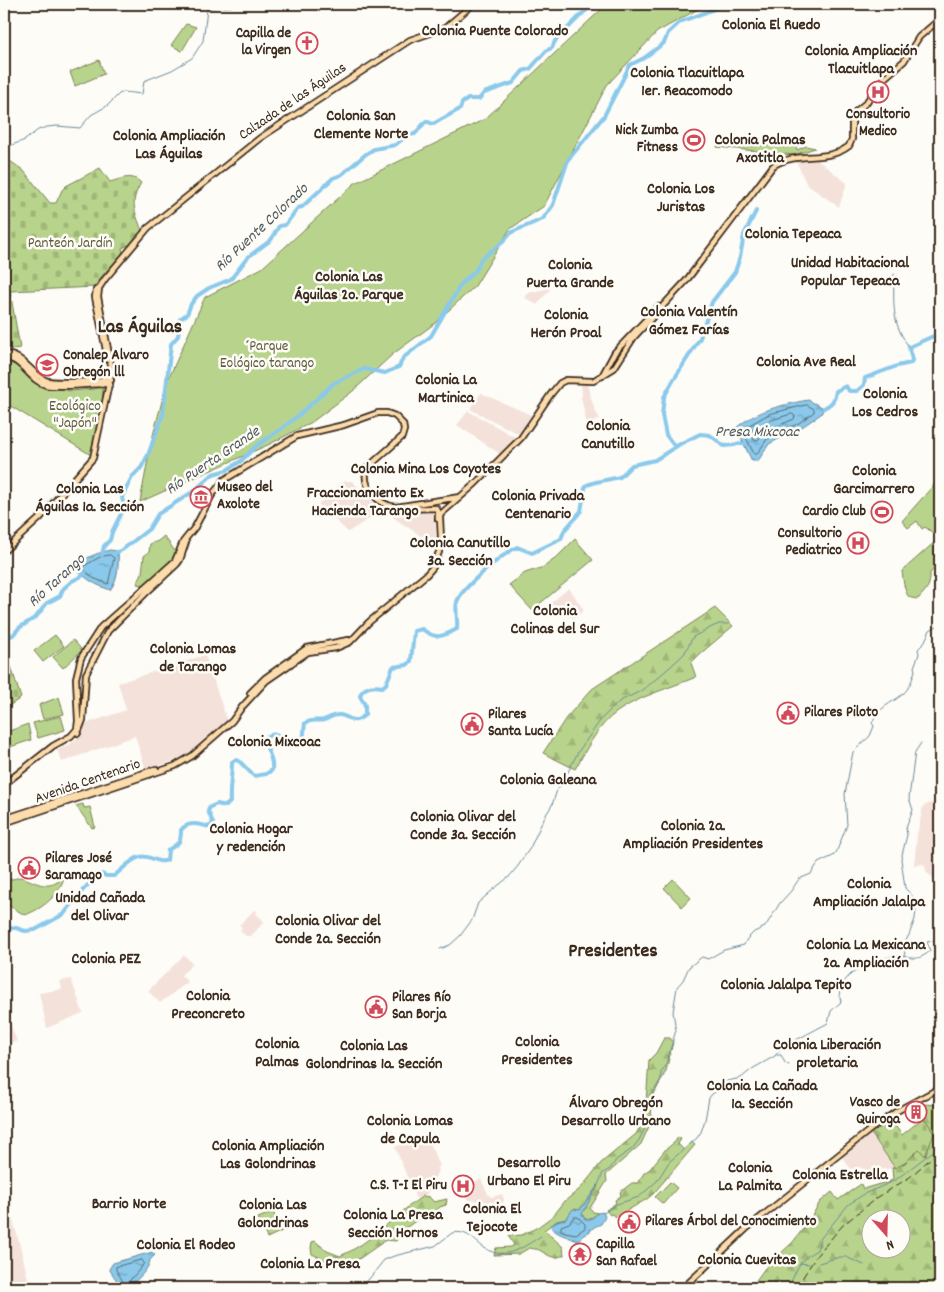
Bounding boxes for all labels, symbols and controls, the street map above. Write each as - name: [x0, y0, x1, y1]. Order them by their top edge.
- district label: Colonia El Ruedo: [722, 14, 820, 37]
- district label: Colonia Puente Colorado: [422, 20, 568, 43]
- place label: Capilla de la Virgen: [236, 23, 291, 62]
- church icon: Capilla de la Virgen: [295, 31, 319, 55]
- district label: Colonia Ampliación Tlacuitlapa: [805, 40, 917, 81]
- street label: Calzada de las Águilas: [235, 58, 351, 146]
- district label: Colonia Tlacuitlapa 1er. Reacomodo: [630, 62, 745, 103]
- hospital icon: Consultorio Medico: [866, 80, 890, 104]
- place label: Consultorio Medico: [846, 104, 911, 143]
- district label: Colonia San Clemente Norte: [314, 105, 408, 146]
- place label: Nick Zumba Fitness: [615, 120, 679, 159]
- district label: Colonia Ampliación Las Águilas: [113, 125, 225, 166]
- sports icon: Nick Zumba Fitness: [682, 128, 706, 152]
- district label: Colonia Palmas Axotitla: [714, 129, 806, 170]
- water label: Río Puente Colorado: [210, 178, 315, 278]
- district label: Colonia Los Juristas: [647, 178, 715, 219]
- district label: Colonia Tepeaca: [745, 223, 843, 246]
- park label: Panteón Jardín: [28, 233, 112, 255]
- district label: Unidad Habitacional Popular Tepeaca: [791, 252, 909, 293]
- district label: Colonia Puerta Grande: [526, 254, 614, 295]
- district label: Colonia Las Águilas 2o. Parque: [294, 266, 404, 307]
- district label: Colonia Valentín Gómez Farías: [640, 301, 738, 342]
- district label: Colonia Herón Proal: [531, 304, 602, 345]
- district label: Las Águilas: [98, 314, 182, 342]
- park label: ´Parque Eológico tarango: [220, 336, 315, 375]
- place label: Conalep Alvaro Obregón lll: [63, 345, 149, 384]
- district label: Colonia Ave Real: [756, 351, 856, 374]
- school or university icon: Conalep Alvaro Obregón lll: [35, 353, 59, 377]
- district label: Colonia La Martinica: [415, 369, 478, 410]
- district label: Colonia Los Cedros: [852, 383, 918, 424]
- park label: Ecológico "Japón": [49, 396, 101, 435]
- district label: Colonia Canutillo: [581, 415, 635, 456]
- water label: Río Puerta Grande: [161, 420, 265, 501]
- water label: Presa Mixcoac: [715, 421, 801, 444]
- district label: Colonia Mina Los Coyotes: [351, 458, 502, 481]
- district label: Colonia Garcimarrero: [833, 460, 915, 501]
- place label: Museo del Axolote: [217, 477, 273, 516]
- district label: Colonia Las Águilas 1a. Sección: [36, 478, 144, 519]
- district label: Fraccionamiento Ex Hacienda Tarango: [307, 482, 423, 523]
- museum icon: Museo del Axolote: [189, 485, 213, 509]
- district label: Colonia Privada Centenario: [492, 485, 586, 526]
- sports icon: Cardio Club: [870, 500, 894, 524]
- place label: Cardio Club: [802, 501, 867, 523]
- place label: Consultorio Pediatrico: [777, 523, 842, 562]
- hospital icon: Consultorio Pediatrico: [846, 531, 870, 555]
- district label: Colonia Canutillo 3a. Sección: [410, 532, 510, 573]
- water label: Río Tarango: [23, 548, 91, 613]
- district label: Colonia Colinas del Sur: [511, 600, 601, 641]
- district label: Colonia Lomas de Tarango: [150, 638, 236, 679]
- public building icon: Pilares Piloto: [776, 701, 800, 725]
- place label: Pilares Piloto: [804, 702, 878, 724]
- place label: Pilares Santa Lucía: [488, 704, 554, 743]
- public building icon: Pilares Santa Lucía: [460, 712, 484, 736]
- district label: Colonia Mixcoac: [227, 731, 321, 754]
- street label: Avenida Centenario: [32, 754, 144, 810]
- district label: Colonia Galeana: [500, 769, 598, 792]
- district label: Colonia Olivar del Conde 3a. Sección: [410, 806, 516, 847]
- district label: Colonia 2a. Ampliación Presidentes: [623, 815, 763, 856]
- district label: Colonia Hogar y redención: [209, 818, 294, 859]
- place label: Pilares José Saramago: [45, 848, 113, 887]
- public building icon: Pilares José Saramago: [17, 856, 41, 880]
- district label: Colonia Ampliación Jalalpa: [813, 873, 927, 914]
- district label: Unidad Cañada del Olivar: [55, 887, 146, 928]
- district label: Colonia Olivar del Conde 2a. Sección: [275, 910, 381, 951]
- district label: Colonia La Mexicana 2a. Ampliación: [806, 934, 927, 975]
- district label: Presidentes: [568, 938, 658, 966]
- district label: Colonia PEZ: [71, 948, 141, 971]
- district label: Colonia Jalalpa Tepito: [720, 974, 852, 997]
- district label: Colonia Preconcreto: [171, 985, 245, 1026]
- place label: Pilares Río San Borja: [392, 987, 451, 1026]
- public building icon: Pilares Río San Borja: [364, 995, 388, 1019]
- district label: Colonia Presidentes: [501, 1031, 573, 1072]
- district label: Colonia Palmas: [255, 1033, 300, 1074]
- district label: Colonia Liberación proletaria: [773, 1034, 881, 1075]
- district label: Colonia Las Golondrinas 1a. Sección: [306, 1035, 442, 1076]
- district label: Colonia La Cañada 1a. Sección: [707, 1075, 819, 1116]
- district label: Álvaro Obregón Desarrollo Urbano: [561, 1092, 671, 1133]
- place label: Vasco de Quiroga: [850, 1092, 901, 1131]
- building icon: Vasco de Quiroga: [904, 1100, 928, 1124]
- district label: Colonia Lomas de Capula: [367, 1110, 453, 1151]
- district label: Colonia Ampliación Las Golondrinas: [212, 1135, 324, 1176]
- district label: Desarrollo Urbano El Piru: [487, 1152, 571, 1193]
- district label: Colonia La Palmita: [718, 1157, 783, 1198]
- district label: Colonia Estrella: [792, 1164, 889, 1187]
- hospital icon: C.S. T-I El Piru: [451, 1174, 475, 1198]
- place label: C.S. T-I El Piru: [370, 1175, 448, 1197]
- district label: Barrio Norte: [92, 1193, 166, 1216]
- district label: Colonia Las Golondrinas: [237, 1194, 309, 1235]
- district label: Colonia El Tejocote: [463, 1198, 521, 1239]
- district label: Colonia La Presa Sección Hornos: [343, 1204, 444, 1245]
- public building icon: Pilares Árbol del Conocimiento: [617, 1210, 641, 1234]
- north arrow: [862, 1210, 912, 1260]
- place label: Pilares Árbol del Conocimiento: [645, 1211, 817, 1233]
- district label: Colonia El Rodeo: [137, 1234, 235, 1257]
- place label: Capilla San Rafael: [596, 1234, 657, 1273]
- text: N: [883, 1234, 896, 1255]
- temple icon: Capilla San Rafael: [568, 1242, 592, 1266]
- district label: Colonia Cuevitas: [697, 1249, 797, 1272]
- district label: Colonia La Presa: [260, 1253, 361, 1276]

